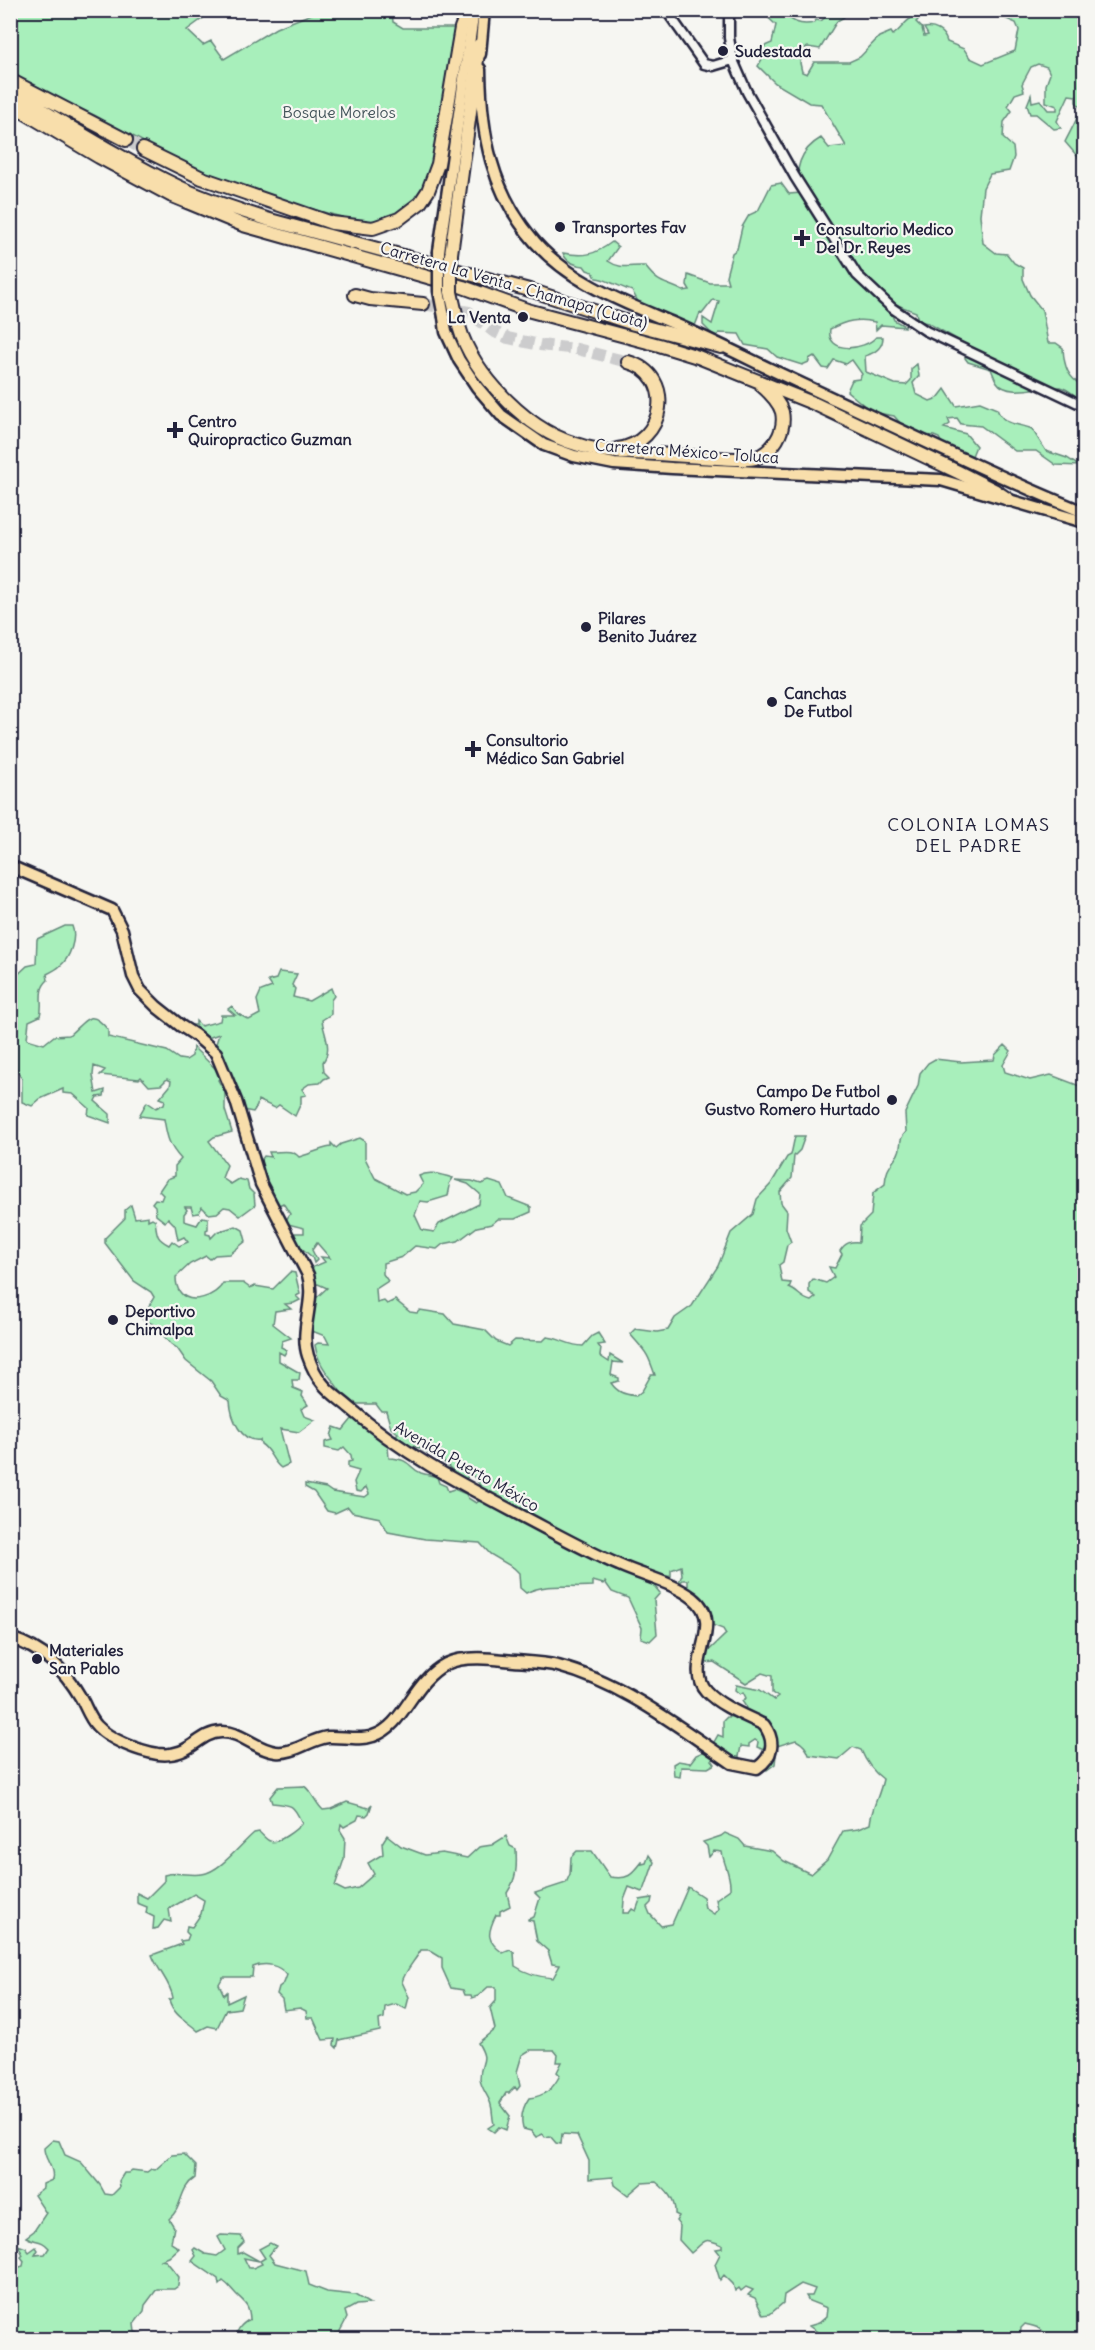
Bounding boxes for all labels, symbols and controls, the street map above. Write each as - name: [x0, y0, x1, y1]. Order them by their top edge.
- place label: Sudestada: [735, 41, 811, 61]
- marker: Sudestada: [716, 44, 730, 58]
- park label: Bosque Morelos: [282, 102, 396, 122]
- place label: Transportes Fav: [572, 217, 686, 238]
- place label: Consultorio Medico Del Dr. Reyes: [816, 219, 954, 258]
- marker: Transportes Fav: [553, 220, 567, 234]
- marker: Consultorio Medico Del Dr. Reyes: [793, 229, 811, 247]
- street label: Carretera La Venta - Chamapa (Cuota): [378, 238, 650, 332]
- place label: La Venta: [448, 307, 511, 327]
- marker: La Venta: [516, 310, 530, 324]
- place label: Centro Quiropractico Guzman: [188, 411, 352, 450]
- marker: Centro Quiropractico Guzman: [166, 421, 184, 439]
- street label: Carretera México - Toluca: [594, 435, 780, 467]
- place label: Pilares Benito Juárez: [598, 608, 697, 646]
- marker: Pilares Benito Juárez: [579, 620, 593, 634]
- place label: Canchas De Futbol: [784, 683, 852, 721]
- marker: Canchas De Futbol: [765, 695, 779, 709]
- place label: Consultorio Médico San Gabriel: [486, 730, 624, 768]
- marker: Consultorio Médico San Gabriel: [464, 740, 482, 758]
- district label: COLONIA LOMAS DEL PADRE: [887, 813, 1051, 857]
- place label: Campo De Futbol Gustvo Romero Hurtado: [705, 1081, 880, 1119]
- marker: Campo De Futbol Gustvo Romero Hurtado: [885, 1093, 899, 1107]
- place label: Deportivo Chimalpa: [125, 1301, 195, 1340]
- marker: Deportivo Chimalpa: [106, 1313, 120, 1327]
- street label: Avenida Puerto México: [391, 1416, 543, 1516]
- place label: Materiales San Pablo: [49, 1640, 124, 1678]
- marker: Materiales San Pablo: [30, 1652, 44, 1666]

